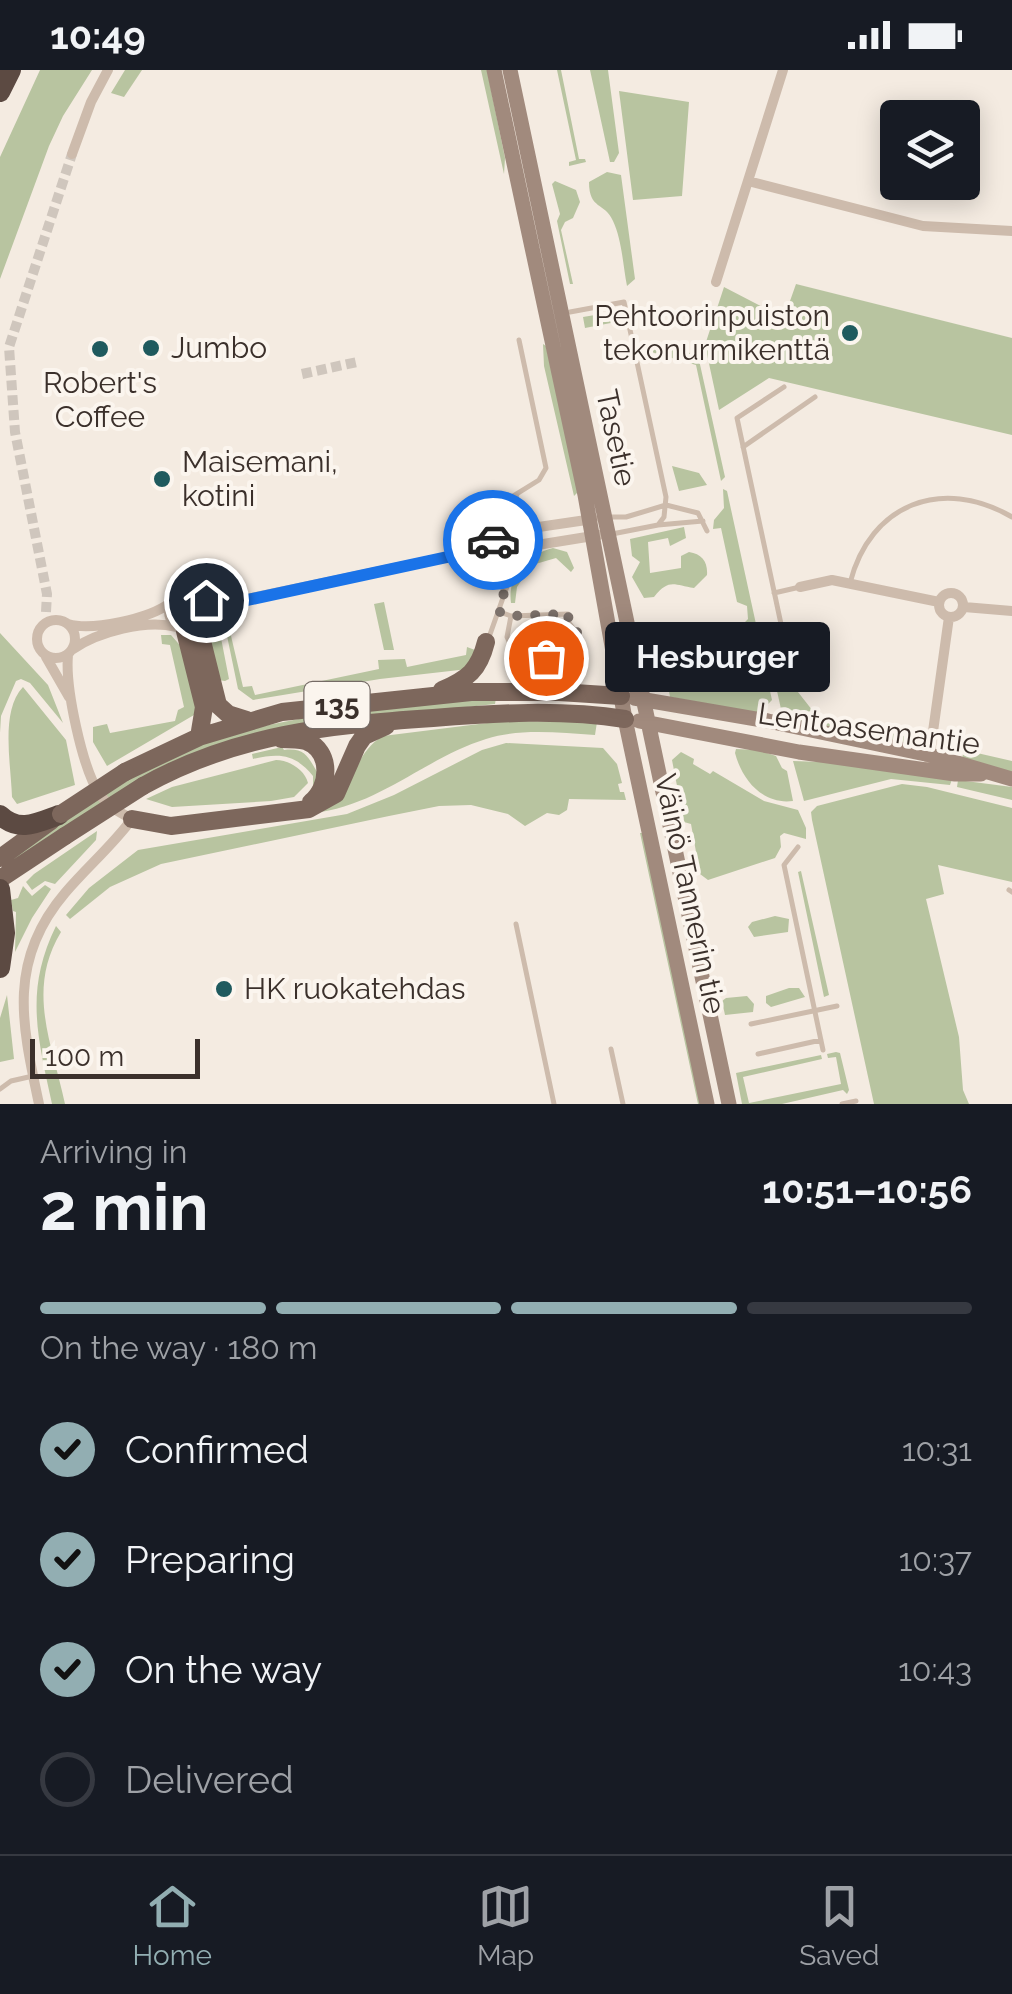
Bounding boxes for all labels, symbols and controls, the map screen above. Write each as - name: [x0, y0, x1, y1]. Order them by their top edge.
- text: 10:49: [50, 13, 146, 58]
- map controls: [880, 100, 980, 200]
- button: layers: [880, 100, 980, 200]
- place label: Pehtoorinpuiston tekonurmikenttä: [594, 298, 830, 367]
- marker: Pehtoorinpuiston tekonurmikenttä: [839, 322, 861, 344]
- place label: Jumbo: [171, 330, 267, 365]
- marker: Jumbo: [140, 337, 162, 359]
- marker: Robert's Coffee: [89, 338, 111, 360]
- place label: Robert's Coffee: [43, 365, 157, 434]
- street label: Tasetie: [589, 386, 644, 489]
- place label: Maisemani, kotini: [182, 444, 338, 513]
- marker: Maisemani, kotini: [151, 468, 173, 490]
- courier: [443, 490, 543, 590]
- icon: car: [466, 513, 521, 568]
- pin: [164, 558, 249, 643]
- icon: home: [179, 573, 234, 628]
- pin: [504, 616, 589, 701]
- callout: Hesburger: [606, 623, 831, 693]
- icon: bag: [519, 631, 574, 686]
- text: Hesburger: [636, 638, 799, 675]
- road number: 135: [304, 682, 370, 728]
- street label: Lentoasemantie: [756, 696, 982, 761]
- street label: Väinö Tannerin tie: [648, 771, 733, 1017]
- place label: HK ruokatehdas: [244, 971, 465, 1006]
- marker: HK ruokatehdas: [213, 978, 235, 1000]
- scale bar: [30, 1034, 200, 1078]
- text: 100 m: [45, 1040, 124, 1073]
- text: Arriving in: [40, 1133, 187, 1170]
- text: 10:51–10:56: [762, 1167, 972, 1212]
- text: 2 min: [40, 1169, 209, 1245]
- text: On the way · 180 m: [40, 1329, 317, 1366]
- icon: check: [40, 1422, 95, 1477]
- text: Confirmed: [125, 1427, 309, 1472]
- text: 10:31: [902, 1431, 972, 1468]
- icon: check: [40, 1532, 95, 1587]
- text: Preparing: [125, 1537, 295, 1582]
- text: 10:37: [899, 1541, 972, 1578]
- icon: check: [40, 1642, 95, 1697]
- text: On the way: [125, 1647, 322, 1692]
- text: 10:43: [898, 1651, 972, 1688]
- text: Delivered: [125, 1757, 294, 1802]
- tab: Home: [133, 1879, 212, 1972]
- tab: Map: [477, 1879, 534, 1972]
- tab: Saved: [799, 1879, 879, 1972]

